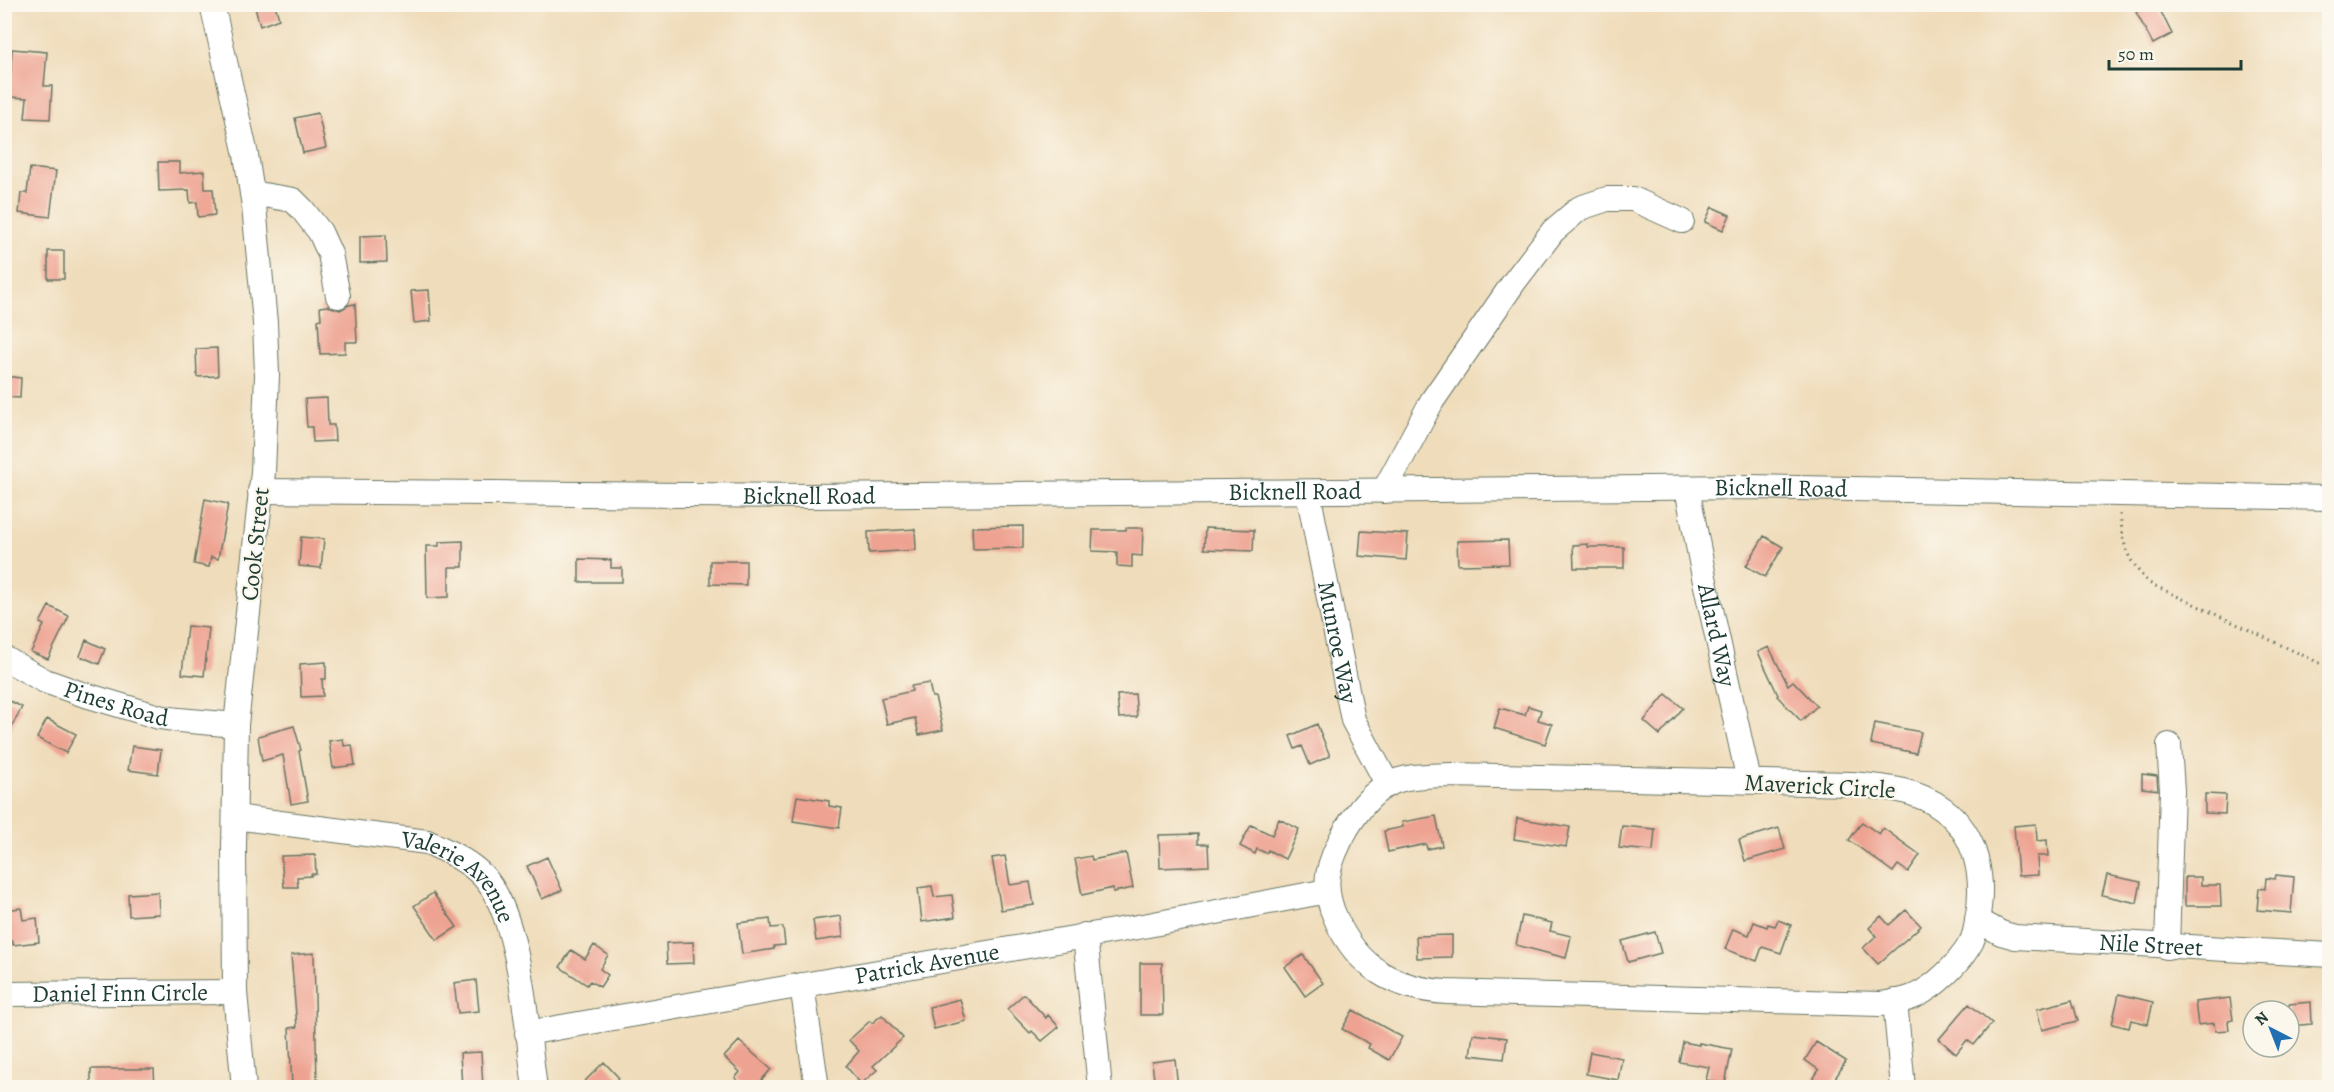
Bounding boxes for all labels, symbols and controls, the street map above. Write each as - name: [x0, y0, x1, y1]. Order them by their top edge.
- scale bar: [2109, 33, 2241, 71]
- text: 50 m: [2118, 42, 2154, 66]
- street label: Bicknell Road: [1714, 471, 1848, 505]
- street label: Bicknell Road: [1228, 475, 1362, 508]
- street label: Bicknell Road: [742, 479, 876, 512]
- street label: Cook Street: [233, 485, 277, 602]
- street label: Munroe Way: [1310, 578, 1365, 706]
- street label: Allard Way: [1690, 579, 1744, 690]
- street label: Pines Road: [59, 673, 171, 734]
- street label: Maverick Circle: [1743, 766, 1897, 806]
- street label: Valerie Avenue: [399, 823, 522, 927]
- street label: Nile Street: [2098, 926, 2204, 964]
- street label: Patrick Avenue: [852, 935, 1002, 992]
- street label: Daniel Finn Circle: [32, 976, 208, 1010]
- north arrow: [2241, 999, 2301, 1059]
- text: N: [2250, 1006, 2274, 1031]

